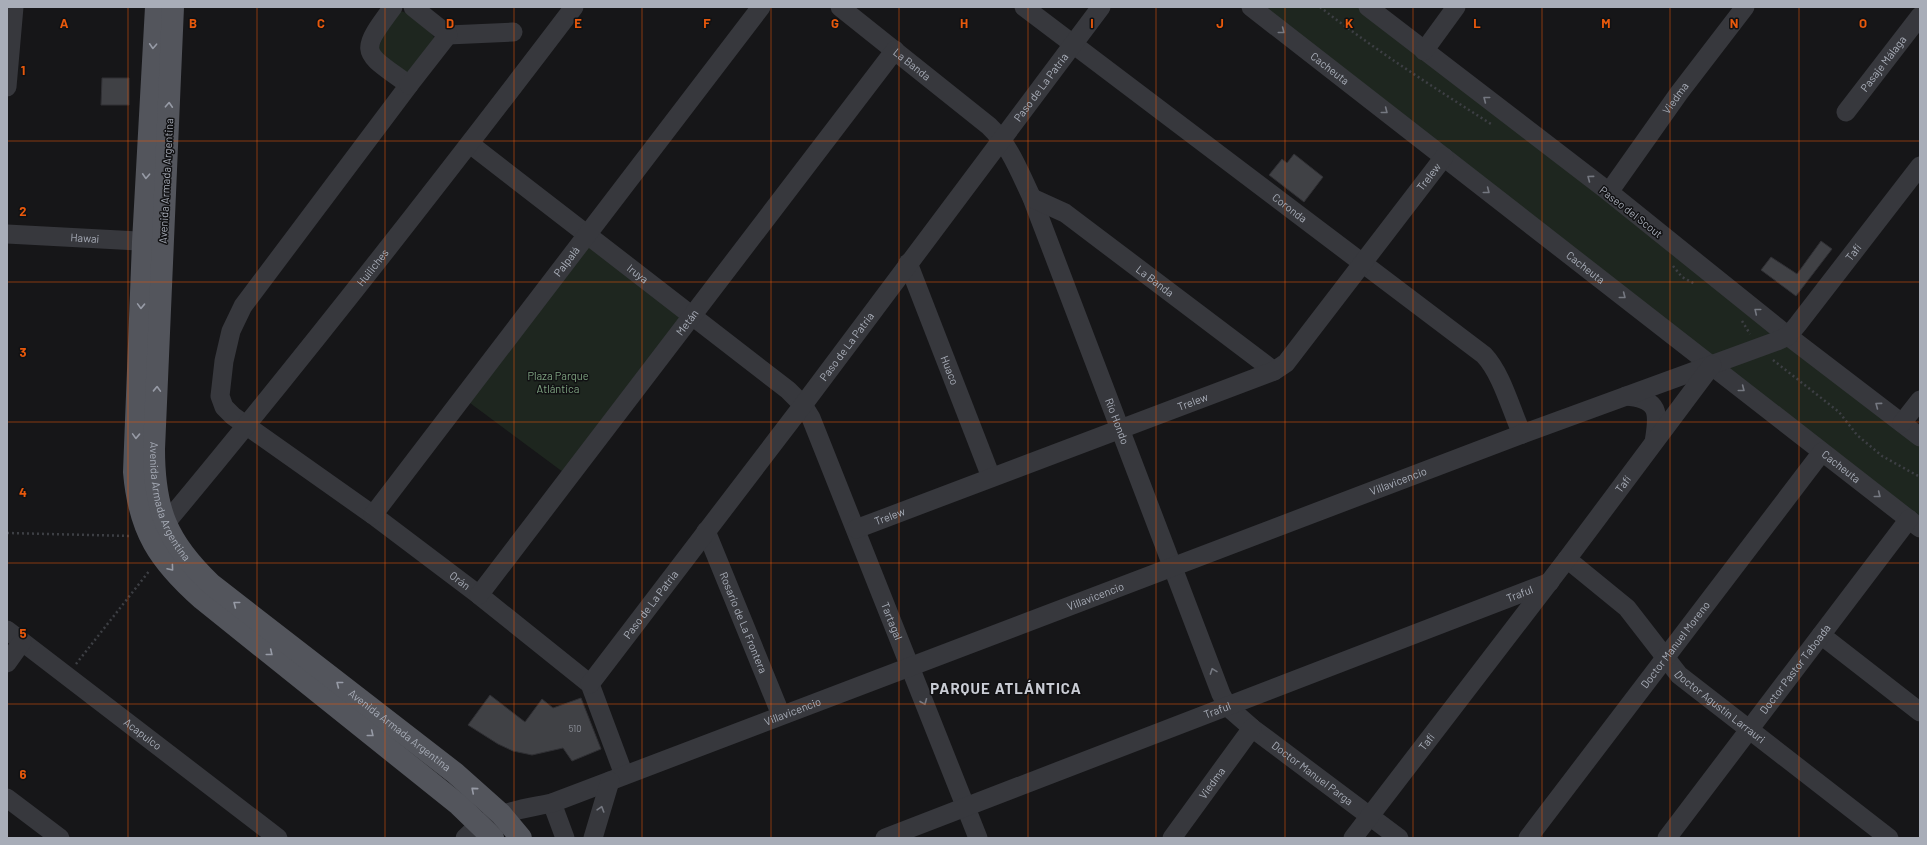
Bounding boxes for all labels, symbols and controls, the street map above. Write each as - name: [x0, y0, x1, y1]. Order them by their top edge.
- text: A: [60, 15, 69, 31]
- text: B: [189, 15, 197, 31]
- text: C: [317, 15, 325, 31]
- text: D: [446, 15, 454, 31]
- text: E: [574, 15, 582, 31]
- text: F: [703, 15, 711, 31]
- text: G: [831, 15, 839, 31]
- text: H: [960, 15, 968, 31]
- text: I: [1090, 15, 1094, 31]
- text: J: [1216, 15, 1224, 31]
- text: K: [1345, 15, 1353, 31]
- text: L: [1473, 15, 1481, 31]
- text: M: [1601, 15, 1611, 31]
- text: N: [1730, 15, 1738, 31]
- text: O: [1859, 15, 1867, 31]
- one-way arrow: [1278, 26, 1285, 33]
- street label: Pasaje Málaga: [1857, 33, 1908, 94]
- one-way arrow: [149, 43, 158, 49]
- street label: La Banda: [891, 45, 933, 83]
- street label: Cacheuta: [1308, 49, 1352, 87]
- street label: Paso de La Patria: [1011, 50, 1070, 124]
- text: 1: [21, 62, 25, 78]
- street label: Viedma: [1659, 79, 1691, 116]
- one-way arrow: [1484, 97, 1491, 104]
- one-way arrow: [165, 102, 173, 108]
- one-way arrow: [1380, 106, 1387, 113]
- street label: Avenida Armada Argentina: [156, 118, 175, 244]
- street label: Trelew: [1414, 160, 1443, 193]
- one-way arrow: [142, 173, 151, 179]
- one-way arrow: [1587, 175, 1594, 183]
- street label: Paseo del Scout: [1597, 183, 1665, 240]
- one-way arrow: [1483, 186, 1490, 193]
- street label: Coronda: [1270, 190, 1310, 225]
- text: 2: [19, 203, 27, 219]
- street label: Hawai: [70, 230, 100, 245]
- street label: Tafí: [1842, 241, 1864, 263]
- street label: Palpalá: [551, 244, 582, 279]
- street label: Huiliches: [354, 246, 391, 288]
- street label: Cacheuta: [1564, 248, 1608, 286]
- street label: Iruya: [625, 261, 651, 286]
- street label: La Banda: [1134, 262, 1177, 299]
- one-way arrow: [1619, 292, 1626, 299]
- one-way arrow: [136, 303, 145, 309]
- street label: Metán: [673, 306, 701, 338]
- street label: Paso de La Patria: [816, 309, 876, 383]
- one-way arrow: [1755, 309, 1762, 316]
- text: 3: [19, 344, 27, 360]
- street label: Huaco: [938, 354, 962, 387]
- park label: Plaza Parque Atlántica: [527, 369, 589, 395]
- one-way arrow: [1738, 384, 1745, 391]
- one-way arrow: [152, 386, 161, 392]
- street label: Trelew: [1175, 390, 1210, 413]
- street label: Río Hondo: [1103, 396, 1132, 446]
- one-way arrow: [1875, 402, 1882, 410]
- one-way arrow: [132, 433, 140, 439]
- street label: Avenida Armada Argentina: [148, 441, 194, 563]
- street label: Cacheuta: [1820, 447, 1863, 485]
- street label: Villavicencio: [1368, 464, 1428, 497]
- street label: Tafí: [1612, 472, 1633, 495]
- text: 4: [19, 484, 27, 500]
- one-way arrow: [1873, 490, 1880, 497]
- street label: Trelew: [872, 504, 907, 527]
- one-way arrow: [167, 564, 174, 571]
- street label: Orán: [447, 568, 473, 592]
- street label: Paso de La Patria: [620, 568, 680, 641]
- street label: Rosario de La Frontera: [717, 570, 770, 675]
- street label: Villavicencio: [1065, 579, 1126, 613]
- street label: Traful: [1504, 582, 1535, 604]
- street label: Doctor Manuel Moreno: [1638, 598, 1712, 691]
- street label: Tartagal: [879, 600, 906, 642]
- one-way arrow: [234, 602, 241, 609]
- street label: Doctor Pastor Taboada: [1757, 621, 1833, 716]
- text: 5: [19, 625, 27, 641]
- one-way arrow: [265, 648, 272, 655]
- one-way arrow: [1209, 668, 1217, 675]
- street label: Doctor Agustín Larrauri: [1672, 668, 1768, 746]
- district label: PARQUE ATLÁNTICA: [930, 679, 1082, 697]
- one-way arrow: [336, 681, 343, 688]
- street label: Avenida Armada Argentina: [346, 686, 454, 773]
- street label: Villavicencio: [762, 694, 823, 728]
- one-way arrow: [920, 699, 928, 706]
- street label: Traful: [1202, 699, 1232, 721]
- street label: Acapulco: [122, 715, 164, 752]
- house number: 510: [569, 723, 581, 734]
- one-way arrow: [367, 730, 374, 737]
- street label: Tafí: [1416, 730, 1437, 753]
- street label: Doctor Manuel Parga: [1270, 738, 1356, 807]
- street label: Viedma: [1196, 764, 1227, 801]
- text: 6: [20, 766, 27, 782]
- one-way arrow: [472, 787, 479, 794]
- one-way arrow: [596, 806, 605, 813]

